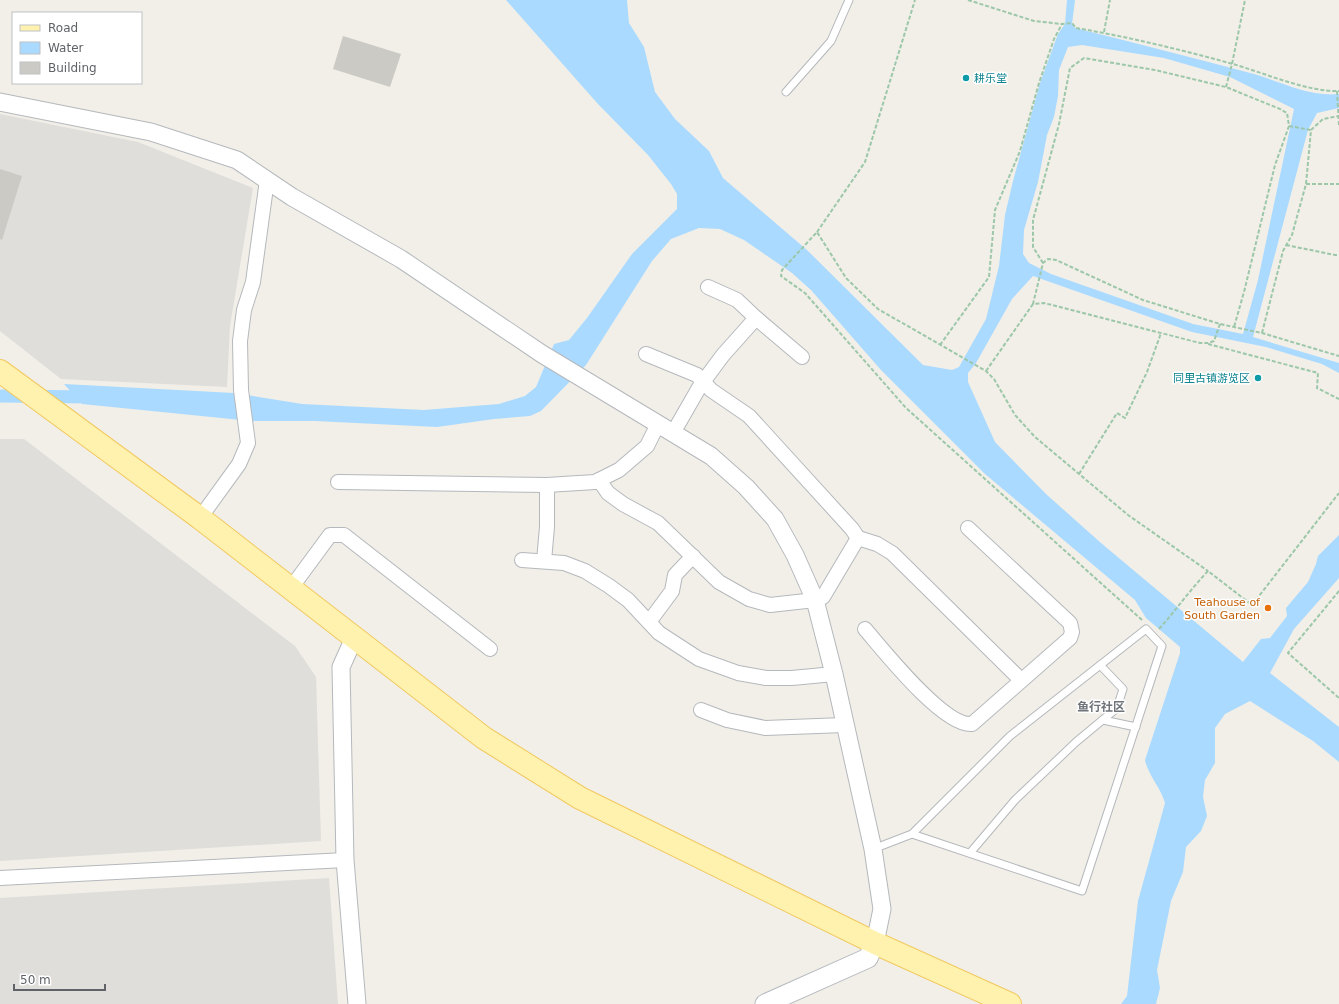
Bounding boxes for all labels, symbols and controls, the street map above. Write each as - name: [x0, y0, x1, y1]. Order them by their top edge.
- legend: [12, 12, 142, 84]
- text: Road: [48, 21, 78, 35]
- text: Water: [48, 41, 84, 55]
- text: Building: [48, 61, 97, 75]
- place label: 耕乐堂: [974, 72, 1007, 85]
- marker: 耕乐堂: [961, 73, 971, 83]
- place label: 同里古镇游览区: [1173, 372, 1250, 385]
- marker: 同里古镇游览区: [1253, 373, 1263, 383]
- place label: Teahouse of South Garden: [1184, 596, 1261, 622]
- marker: Teahouse of South Garden: [1263, 603, 1273, 613]
- district label: 鱼行社区: [1077, 700, 1125, 714]
- scale bar: [14, 966, 105, 992]
- text: 50 m: [20, 973, 51, 987]

